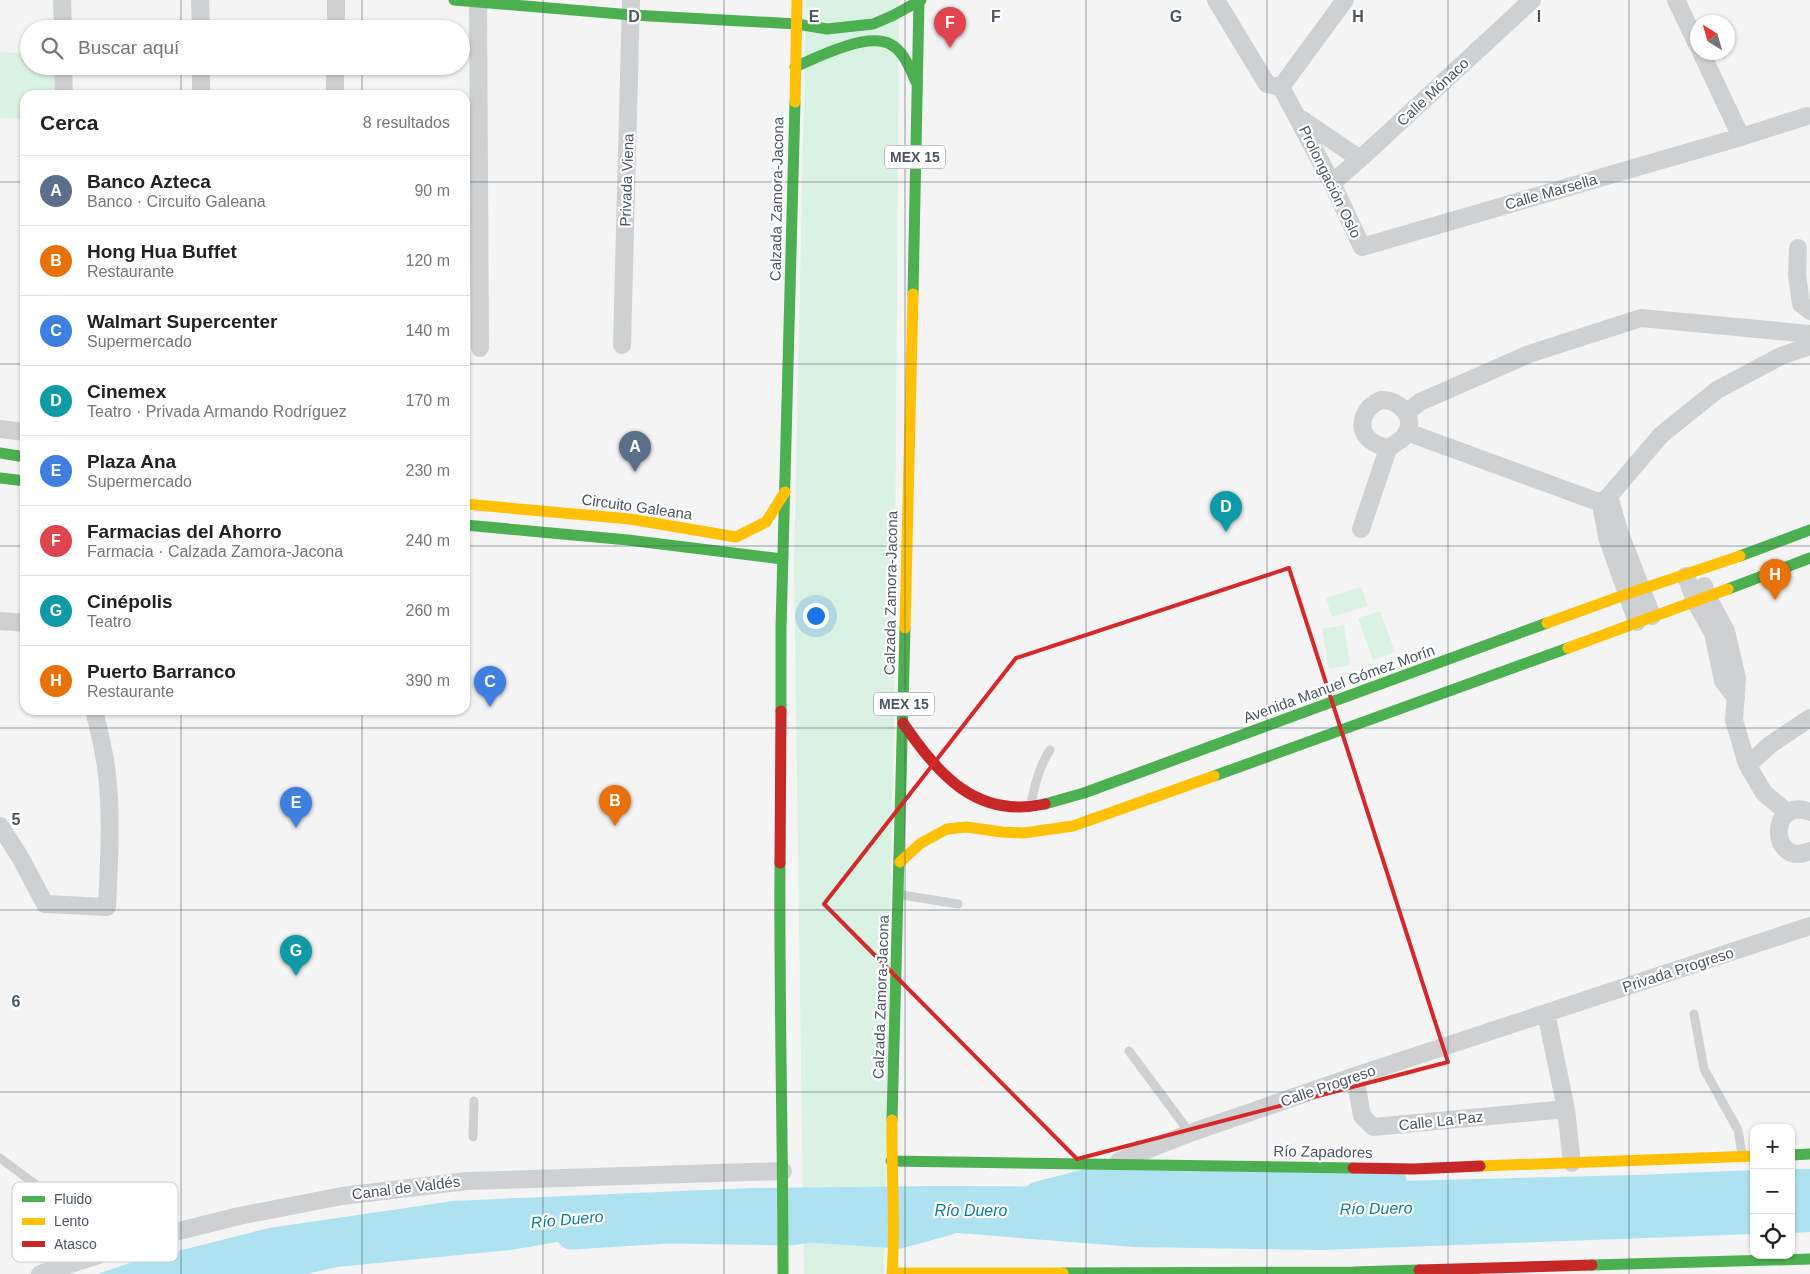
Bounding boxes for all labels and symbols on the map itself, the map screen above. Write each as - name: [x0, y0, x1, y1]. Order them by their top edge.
- pin: F: [934, 7, 966, 48]
- text: D: [628, 8, 640, 25]
- text: E: [809, 8, 820, 25]
- text: F: [991, 8, 1001, 25]
- text: G: [1170, 8, 1182, 25]
- text: H: [1352, 8, 1364, 25]
- text: I: [1537, 8, 1541, 25]
- north arrow: [1690, 15, 1735, 60]
- street label: Calle Mónaco: [1393, 54, 1472, 129]
- street label: Calzada Zamora-Jacona: [767, 116, 786, 281]
- street label: Prolongación Oslo: [1296, 123, 1365, 241]
- street label: Privada Viena: [616, 132, 637, 227]
- road number: MEX 15: [885, 146, 945, 168]
- street label: Calle Marsella: [1503, 170, 1600, 213]
- pin: A: [619, 431, 651, 472]
- street label: Circuito Galeana: [581, 490, 694, 523]
- pin: D: [1210, 491, 1242, 532]
- street label: Calzada Zamora-Jacona: [881, 510, 900, 675]
- pin: H: [1759, 559, 1791, 600]
- your location: [803, 603, 829, 629]
- street label: Avenida Manuel Gómez Morín: [1241, 641, 1437, 726]
- pin: C: [474, 666, 506, 707]
- road number: MEX 15: [874, 692, 934, 716]
- pin: B: [599, 785, 631, 826]
- pin: E: [280, 787, 312, 828]
- text: 5: [12, 811, 21, 828]
- street label: Calzada Zamora-Jacona: [869, 914, 892, 1079]
- pin: G: [280, 935, 312, 976]
- street label: Privada Progreso: [1620, 944, 1736, 996]
- text: 6: [12, 993, 21, 1010]
- street label: Calle Progreso: [1278, 1061, 1378, 1110]
- street label: Calle La Paz: [1398, 1108, 1484, 1133]
- street label: Río Zapadores: [1273, 1142, 1373, 1161]
- street label: Canal de Valdés: [351, 1172, 461, 1203]
- legend: [12, 1182, 178, 1262]
- text: Fluido: [54, 1191, 92, 1207]
- water label: Río Duero: [1339, 1199, 1413, 1218]
- water label: Río Duero: [935, 1202, 1008, 1219]
- water label: Río Duero: [530, 1208, 604, 1231]
- text: Lento: [54, 1213, 89, 1229]
- text: Atasco: [54, 1236, 97, 1252]

